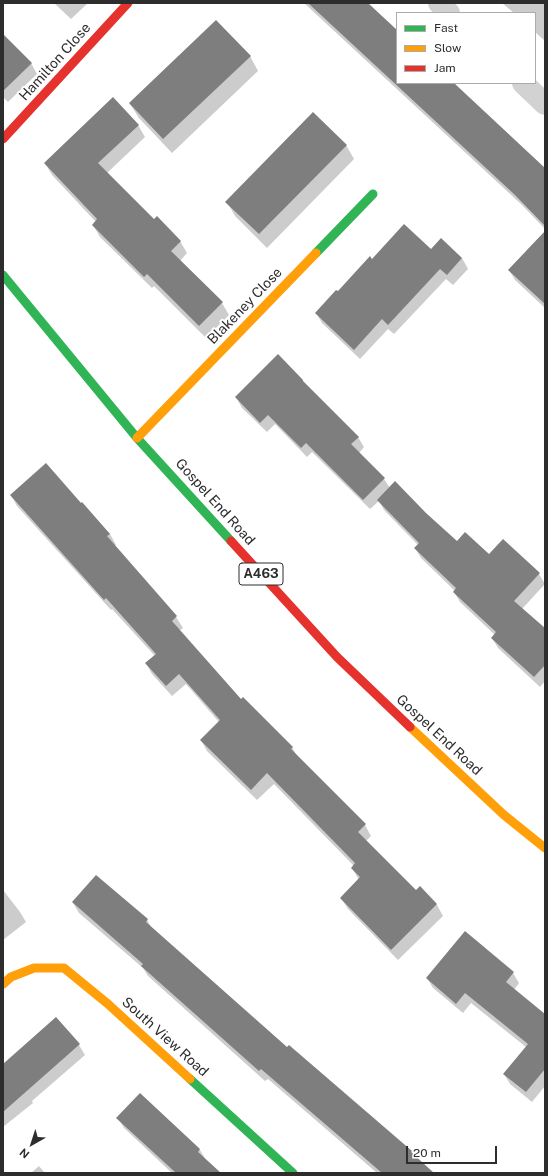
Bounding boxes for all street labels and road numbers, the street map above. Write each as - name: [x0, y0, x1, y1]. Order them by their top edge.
- street label: Hamilton Close: [16, 20, 94, 104]
- street label: Blakeney Close: [204, 264, 286, 348]
- street label: Gospel End Road: [172, 455, 258, 549]
- road number: A463: [239, 563, 283, 585]
- street label: Gospel End Road: [393, 691, 485, 779]
- street label: South View Road: [118, 994, 212, 1080]

